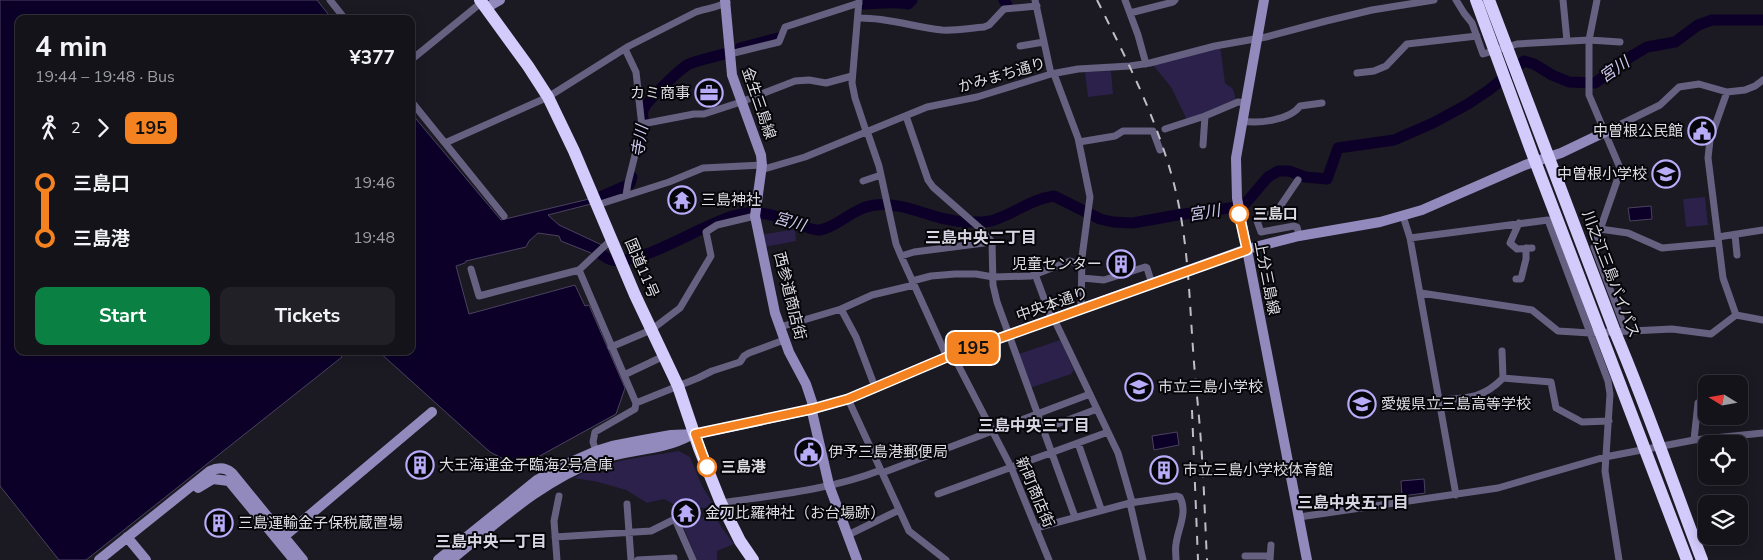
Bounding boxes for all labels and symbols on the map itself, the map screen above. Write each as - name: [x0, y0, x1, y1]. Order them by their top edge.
- water label: 宮川: [1595, 50, 1636, 88]
- street label: かみまち通り: [956, 53, 1048, 97]
- street label: 金生三島線: [737, 64, 781, 142]
- office icon: カミ商事: [694, 78, 724, 108]
- place label: カミ商事: [630, 83, 690, 103]
- public building icon: 中曽根公民館: [1687, 116, 1717, 146]
- place label: 中曽根公民館: [1593, 121, 1683, 141]
- water label: 寺川: [627, 122, 654, 159]
- school or university icon: 中曽根小学校: [1651, 159, 1681, 189]
- place label: 中曽根小学校: [1557, 164, 1647, 184]
- temple icon: 三島神社: [667, 185, 697, 215]
- place label: 三島神社: [701, 190, 761, 210]
- water label: 宮川: [1187, 199, 1224, 226]
- marker: 三島口: [1229, 204, 1249, 224]
- place label: 三島口: [1253, 204, 1298, 224]
- water label: 宮川: [771, 207, 810, 237]
- street label: 川之江三島バイパス: [1578, 208, 1644, 340]
- district label: 三島中央二丁目: [925, 227, 1037, 249]
- street label: 国道11号: [620, 235, 664, 301]
- street label: 上分三島線: [1250, 239, 1284, 317]
- building icon: 児童センター: [1106, 249, 1136, 279]
- street label: 西参道商店街: [769, 250, 811, 342]
- place label: 児童センター: [1012, 254, 1102, 274]
- street label: 中央本通り: [1013, 282, 1091, 326]
- line badge: 195: [944, 332, 1002, 364]
- school or university icon: 市立三島小学校: [1124, 372, 1154, 402]
- north arrow: [1698, 375, 1748, 425]
- place label: 市立三島小学校: [1158, 377, 1263, 397]
- school or university icon: 愛媛県立三島高等学校: [1347, 389, 1377, 419]
- place label: 愛媛県立三島高等学校: [1381, 394, 1531, 414]
- district label: 三島中央三丁目: [978, 415, 1090, 437]
- public building icon: 伊予三島港郵便局: [794, 437, 824, 467]
- place label: 伊予三島港郵便局: [828, 442, 948, 462]
- building icon: 大王海運金子臨海2号倉庫: [405, 450, 435, 480]
- street label: 新町商店街: [1011, 454, 1059, 530]
- place label: 大王海運金子臨海2号倉庫: [439, 455, 613, 475]
- building icon: 市立三島小学校体育館: [1149, 455, 1179, 485]
- marker: 三島港: [697, 457, 717, 477]
- place label: 三島港: [721, 457, 766, 477]
- place label: 市立三島小学校体育館: [1183, 460, 1333, 480]
- district label: 三島中央五丁目: [1297, 492, 1409, 514]
- temple icon: 金刀比羅神社（お台場跡）: [671, 498, 701, 528]
- place label: 金刀比羅神社（お台場跡）: [705, 503, 885, 523]
- building icon: 三島運輸金子保税蔵置場: [204, 508, 234, 538]
- place label: 三島運輸金子保税蔵置場: [238, 513, 403, 533]
- district label: 三島中央一丁目: [435, 531, 547, 553]

